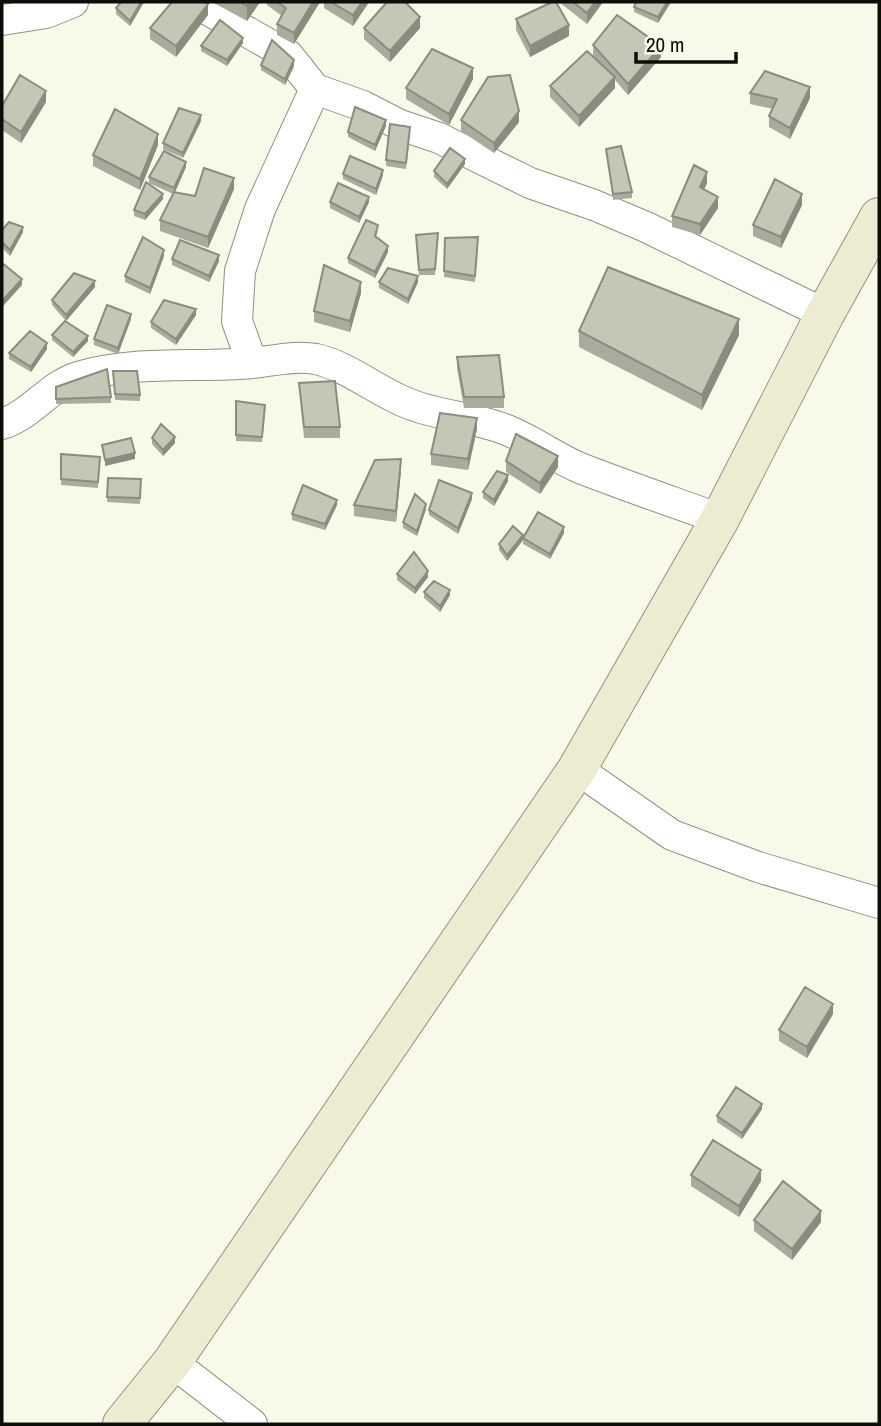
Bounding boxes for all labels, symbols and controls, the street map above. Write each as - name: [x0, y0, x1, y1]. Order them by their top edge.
- scale bar: [636, 21, 736, 65]
- text: 20 m: [646, 30, 684, 59]

